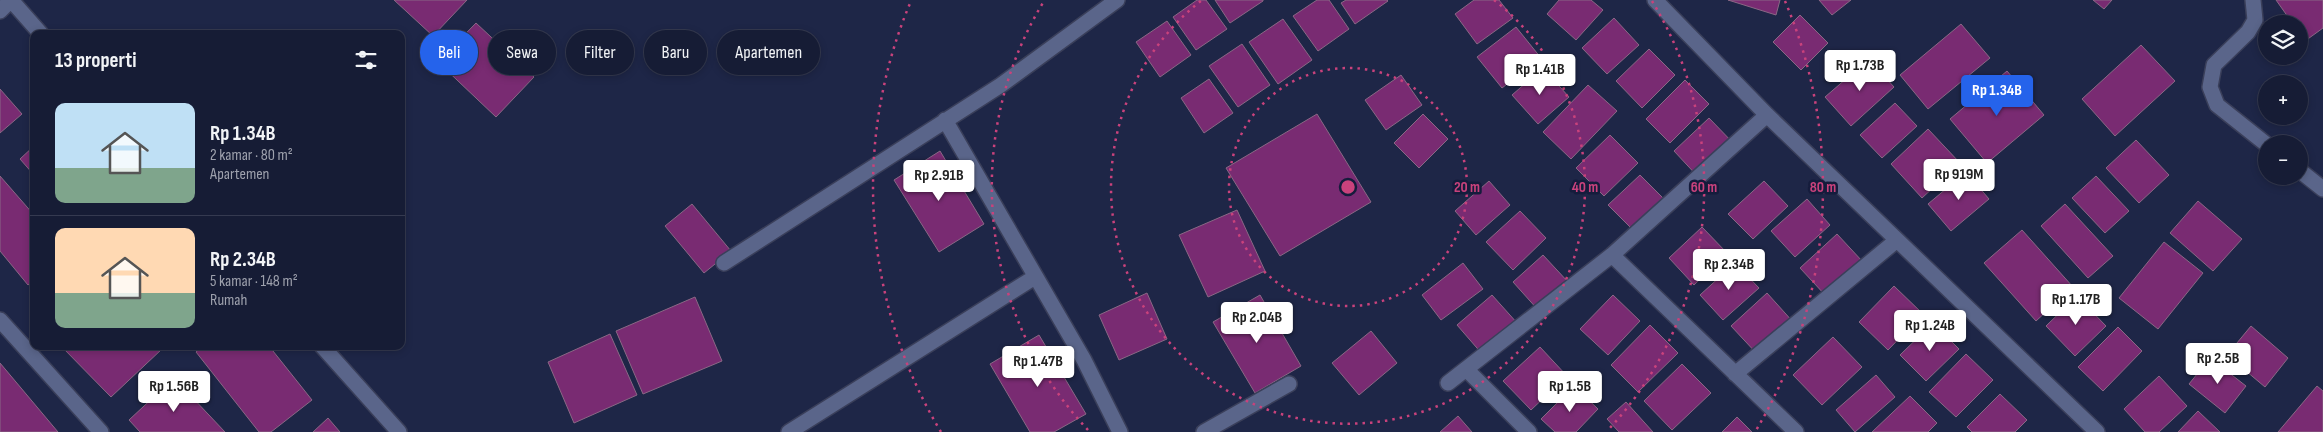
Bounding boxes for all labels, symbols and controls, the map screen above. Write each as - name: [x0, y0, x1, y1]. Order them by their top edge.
- map controls: [2258, 15, 2308, 185]
- button: layers: [2258, 15, 2308, 65]
- chip: Beli: [420, 30, 478, 75]
- chip: Sewa: [488, 30, 556, 75]
- chip: Filter: [566, 30, 634, 75]
- chip: Baru: [644, 30, 707, 75]
- chip: Apartemen: [717, 30, 820, 75]
- icon: filters: [352, 46, 380, 74]
- text: 13 properti: [55, 48, 136, 73]
- pin: Rp 1.73B: [1808, 49, 1912, 92]
- pin: Rp 1.41B: [1488, 54, 1592, 96]
- text: Rp 1.73B: [1836, 56, 1884, 75]
- text: Rp 1.41B: [1515, 60, 1565, 79]
- pin: Rp 1.34B: [1945, 74, 2049, 117]
- button: +: [2258, 75, 2308, 125]
- text: Rp 1.34B: [1972, 81, 2022, 100]
- text: Rp 1.34B: [210, 121, 275, 146]
- icon: home: [95, 123, 155, 183]
- button: −: [2258, 135, 2308, 185]
- text: 2 kamar · 80 m²: [210, 146, 293, 165]
- pin: Rp 919M: [1913, 158, 2005, 201]
- pin: Rp 2.91B: [887, 160, 991, 202]
- text: Apartemen: [210, 165, 269, 184]
- text: Rp 919M: [1935, 165, 1983, 184]
- text: Rp 2.91B: [914, 166, 964, 185]
- centre of rings: [1339, 178, 1357, 196]
- text: 20 m: [1454, 178, 1480, 197]
- text: 40 m: [1572, 178, 1598, 197]
- text: 60 m: [1691, 178, 1717, 197]
- text: 80 m: [1810, 178, 1836, 197]
- text: Rp 2.34B: [210, 247, 276, 272]
- icon: home: [95, 248, 155, 308]
- pin: Rp 2.34B: [1677, 248, 1781, 291]
- text: Rp 2.34B: [1704, 255, 1754, 274]
- text: 5 kamar · 148 m²: [210, 272, 298, 291]
- pin: Rp 1.17B: [2024, 284, 2128, 326]
- text: Rp 1.17B: [2052, 290, 2100, 309]
- text: Rumah: [210, 291, 247, 310]
- pin: Rp 2.04B: [1205, 302, 1309, 344]
- text: Rp 2.04B: [1232, 308, 1282, 327]
- pin: Rp 1.24B: [1878, 310, 1982, 352]
- text: Rp 1.24B: [1905, 316, 1955, 335]
- pin: Rp 2.5B: [2172, 342, 2264, 385]
- pin: Rp 1.47B: [986, 346, 1090, 388]
- text: Rp 2.5B: [2197, 349, 2239, 368]
- text: Rp 1.47B: [1013, 352, 1063, 371]
- pin: Rp 1.56B: [122, 370, 226, 413]
- pin: Rp 1.5B: [1524, 370, 1616, 413]
- text: Rp 1.56B: [149, 377, 199, 396]
- text: Rp 1.5B: [1549, 377, 1591, 396]

